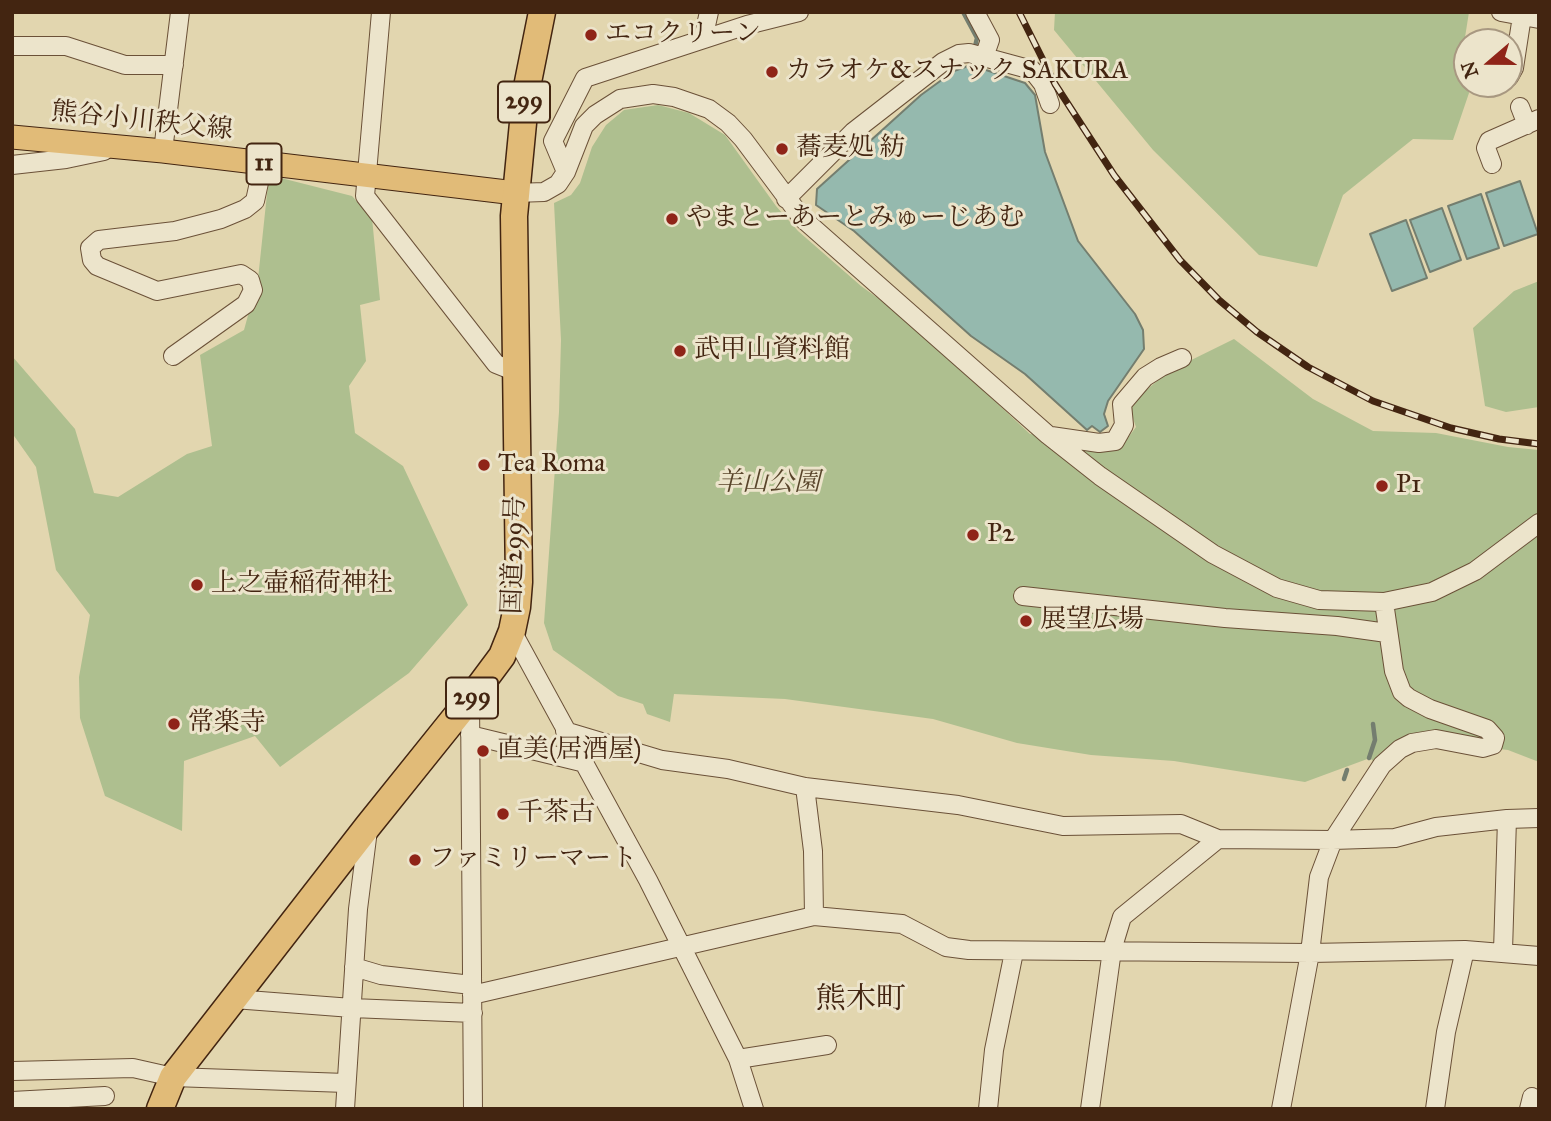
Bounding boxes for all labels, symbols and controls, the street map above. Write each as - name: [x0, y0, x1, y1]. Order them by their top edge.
- place label: エコクリーン: [605, 19, 761, 51]
- marker: エコクリーン: [583, 27, 599, 43]
- north arrow: [1453, 28, 1523, 98]
- place label: カラオケ&スナック SAKURA: [786, 56, 1128, 88]
- text: N: [1456, 58, 1483, 81]
- marker: カラオケ&スナック SAKURA: [764, 64, 780, 80]
- road number: 299: [498, 82, 550, 122]
- street label: 熊谷小川秩父線: [50, 97, 234, 147]
- place label: 蕎麦処 紡: [796, 133, 906, 165]
- marker: 蕎麦処 紡: [774, 141, 790, 157]
- road number: 11: [246, 144, 282, 184]
- place label: やまとーあーとみゅーじあむ: [686, 203, 1024, 235]
- marker: やまとーあーとみゅーじあむ: [664, 211, 680, 227]
- place label: 武甲山資料館: [694, 335, 850, 367]
- marker: 武甲山資料館: [672, 343, 688, 359]
- place label: Tea Roma: [498, 449, 605, 481]
- marker: Tea Roma: [476, 457, 492, 473]
- park label: 羊山公園: [716, 468, 820, 500]
- place label: P1: [1396, 470, 1421, 502]
- marker: P1: [1374, 478, 1390, 494]
- street label: 国道299号: [497, 495, 533, 615]
- place label: P2: [987, 519, 1015, 551]
- marker: P2: [965, 527, 981, 543]
- place label: 上之壷稲荷神社: [211, 569, 393, 601]
- marker: 上之壷稲荷神社: [189, 577, 205, 593]
- place label: 展望広場: [1040, 605, 1144, 637]
- marker: 展望広場: [1018, 613, 1034, 629]
- road number: 299: [446, 678, 498, 718]
- place label: 常楽寺: [188, 708, 266, 740]
- marker: 常楽寺: [166, 716, 182, 732]
- place label: 直美(居酒屋): [497, 735, 642, 767]
- marker: 直美(居酒屋): [475, 743, 491, 759]
- place label: 千茶古: [517, 798, 595, 830]
- marker: 千茶古: [495, 806, 511, 822]
- place label: ファミリーマート: [429, 844, 637, 876]
- marker: ファミリーマート: [407, 852, 423, 868]
- district label: 熊木町: [816, 983, 906, 1019]

